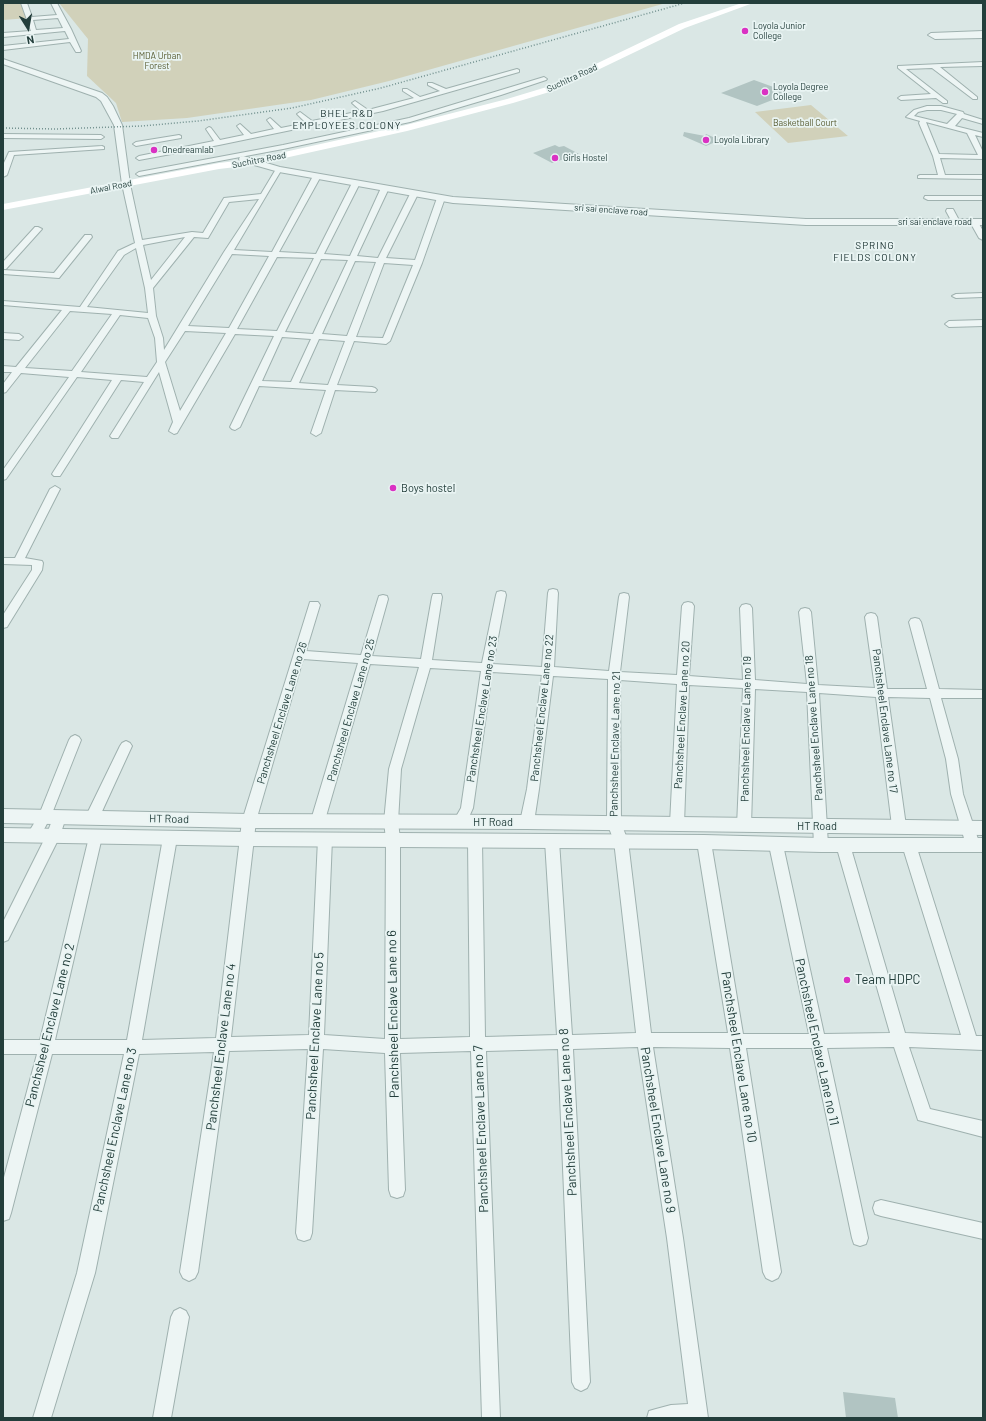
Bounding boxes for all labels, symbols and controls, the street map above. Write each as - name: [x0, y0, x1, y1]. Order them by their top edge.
- north arrow: [8, 8, 48, 48]
- place label: Loyola Junior College: [753, 21, 806, 42]
- marker: Loyola Junior College: [740, 26, 750, 36]
- text: N: [26, 33, 35, 47]
- park label: HMDA Urban Forest: [133, 51, 181, 72]
- street label: Suchitra Road: [545, 62, 599, 94]
- place label: Loyola Degree College: [773, 82, 828, 103]
- marker: Loyola Degree College: [760, 87, 770, 97]
- district label: BHEL R&D EMPLOYEES COLONY: [293, 108, 401, 132]
- park label: Basketball Court: [773, 118, 837, 128]
- marker: Loyola Library: [701, 135, 711, 145]
- place label: Loyola Library: [714, 135, 769, 145]
- marker: Onedreamlab: [149, 145, 159, 155]
- place label: Onedreamlab: [162, 145, 214, 155]
- street label: Suchitra Road: [231, 149, 287, 171]
- marker: Girls Hostel: [550, 153, 560, 163]
- place label: Girls Hostel: [563, 153, 607, 163]
- street label: Alwal Road: [89, 178, 133, 196]
- street label: sri sai enclave road: [574, 202, 648, 218]
- street label: sri sai enclave road: [898, 217, 972, 227]
- district label: SPRING FIELDS COLONY: [833, 240, 917, 264]
- place label: Boys hostel: [401, 481, 455, 495]
- marker: Boys hostel: [388, 483, 398, 493]
- street label: Panchsheel Enclave Lane no 22: [528, 634, 556, 782]
- street label: Panchsheel Enclave Lane no 23: [464, 635, 500, 783]
- street label: Panchsheel Enclave Lane no 25: [324, 637, 378, 783]
- street label: Panchsheel Enclave Lane no 26: [254, 640, 310, 786]
- street label: Panchsheel Enclave Lane no 20: [672, 640, 692, 790]
- street label: Panchsheel Enclave Lane no 17: [870, 648, 900, 794]
- street label: Panchsheel Enclave Lane no 18: [802, 655, 826, 801]
- street label: Panchsheel Enclave Lane no 19: [738, 656, 754, 802]
- street label: Panchsheel Enclave Lane no 21: [607, 671, 623, 817]
- street label: HT Road: [149, 812, 189, 826]
- street label: HT Road: [473, 815, 513, 829]
- street label: HT Road: [797, 819, 837, 833]
- street label: Panchsheel Enclave Lane no 6: [384, 930, 402, 1098]
- street label: Panchsheel Enclave Lane no 2: [22, 942, 78, 1108]
- street label: Panchsheel Enclave Lane no 5: [303, 952, 327, 1120]
- street label: Panchsheel Enclave Lane no 11: [792, 957, 842, 1127]
- street label: Panchsheel Enclave Lane no 4: [203, 962, 239, 1132]
- street label: Panchsheel Enclave Lane no 10: [718, 970, 760, 1144]
- place label: Team HDPC: [855, 972, 920, 988]
- marker: Team HDPC: [842, 975, 852, 985]
- street label: Panchsheel Enclave Lane no 8: [556, 1028, 580, 1196]
- street label: Panchsheel Enclave Lane no 7: [470, 1045, 492, 1213]
- street label: Panchsheel Enclave Lane no 3: [90, 1046, 140, 1214]
- street label: Panchsheel Enclave Lane no 9: [637, 1046, 679, 1214]

